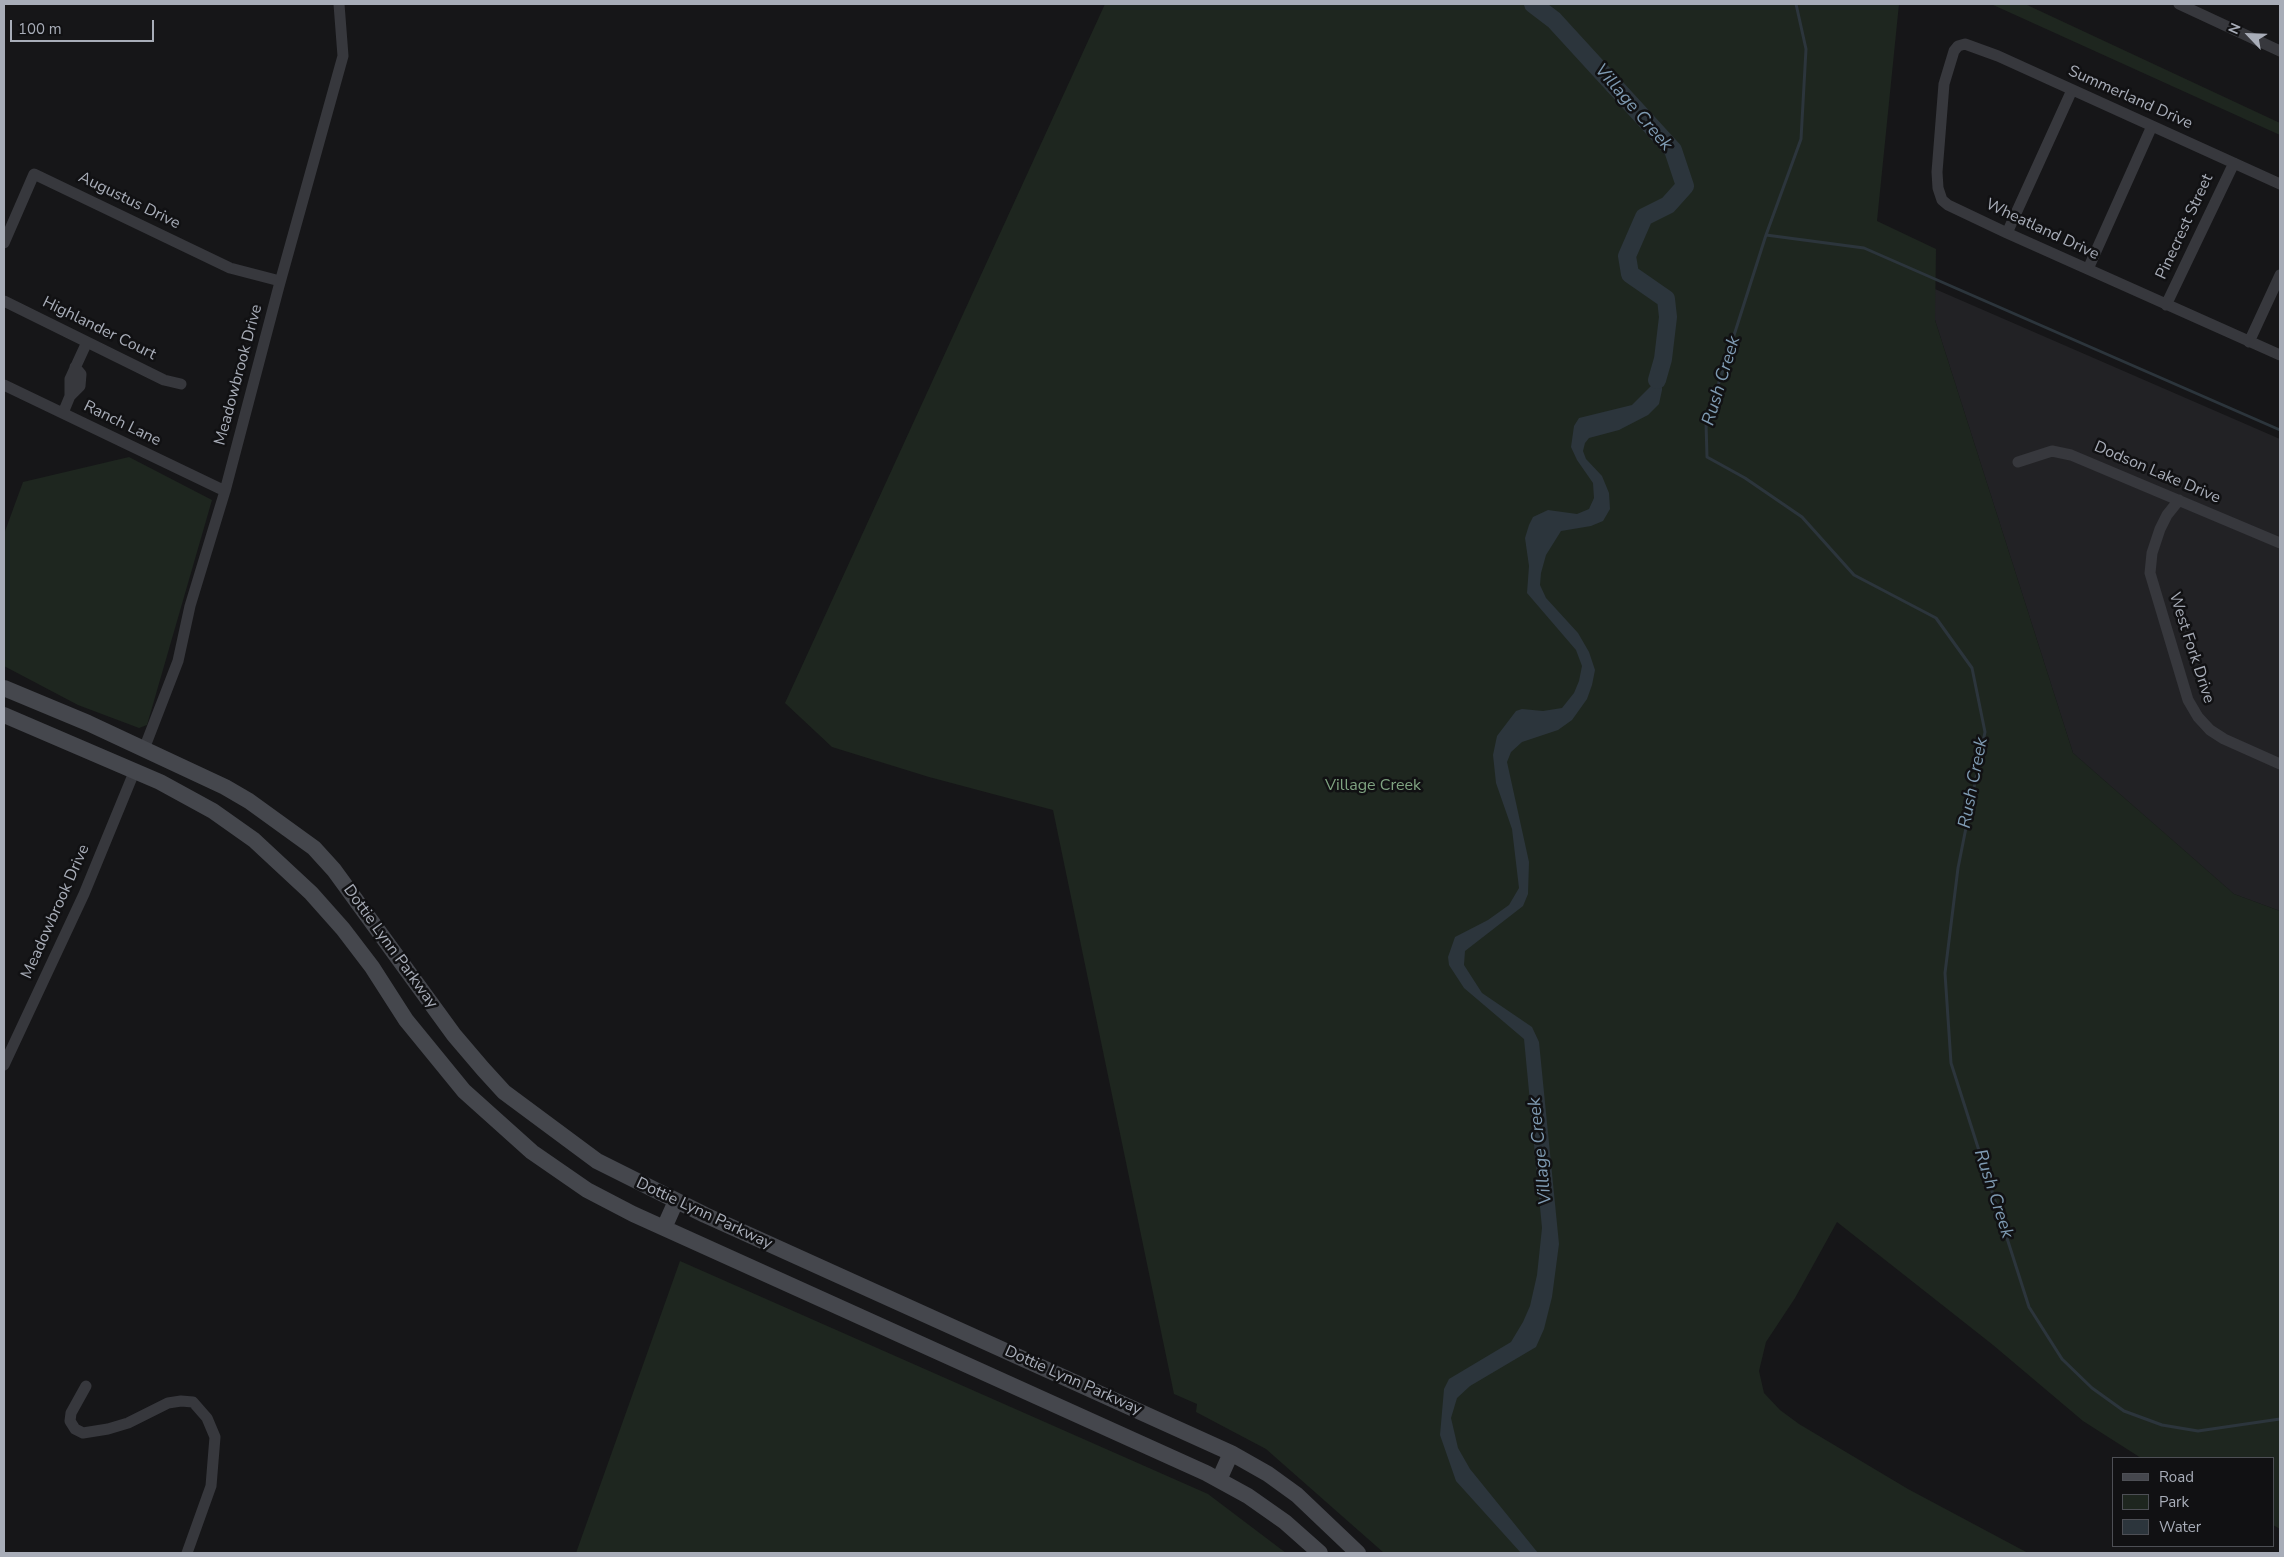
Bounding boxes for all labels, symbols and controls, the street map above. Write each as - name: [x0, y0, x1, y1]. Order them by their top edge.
- scale bar: [12, 10, 156, 42]
- north arrow: [2224, 10, 2274, 60]
- text: 100 m: [18, 19, 62, 39]
- text: N: [2224, 20, 2246, 37]
- water label: Village Creek: [1589, 60, 1677, 156]
- street label: Summerland Drive: [2065, 62, 2195, 134]
- street label: Augustus Drive: [75, 168, 183, 234]
- street label: Pinecrest Street: [2152, 171, 2218, 283]
- street label: Wheatland Drive: [1982, 195, 2102, 265]
- street label: Highlander Court: [39, 293, 159, 365]
- street label: Meadowbrook Drive: [211, 302, 267, 448]
- water label: Rush Creek: [1698, 334, 1746, 428]
- street label: Ranch Lane: [80, 397, 164, 451]
- street label: Dodson Lake Drive: [2091, 438, 2223, 508]
- street label: West Fork Drive: [2164, 590, 2218, 706]
- water label: Rush Creek: [1955, 736, 1993, 830]
- park label: Village Creek: [1325, 776, 1421, 796]
- street label: Meadowbrook Drive: [18, 842, 94, 982]
- street label: Dottie Lynn Parkway: [339, 881, 441, 1013]
- water label: Village Creek: [1525, 1096, 1557, 1206]
- water label: Rush Creek: [1968, 1147, 2018, 1241]
- street label: Dottie Lynn Parkway: [633, 1174, 775, 1254]
- street label: Dottie Lynn Parkway: [1001, 1342, 1145, 1420]
- legend: [2112, 1457, 2274, 1547]
- text: Road: [2159, 1467, 2194, 1487]
- text: Park: [2159, 1492, 2189, 1512]
- text: Water: [2159, 1517, 2201, 1537]

